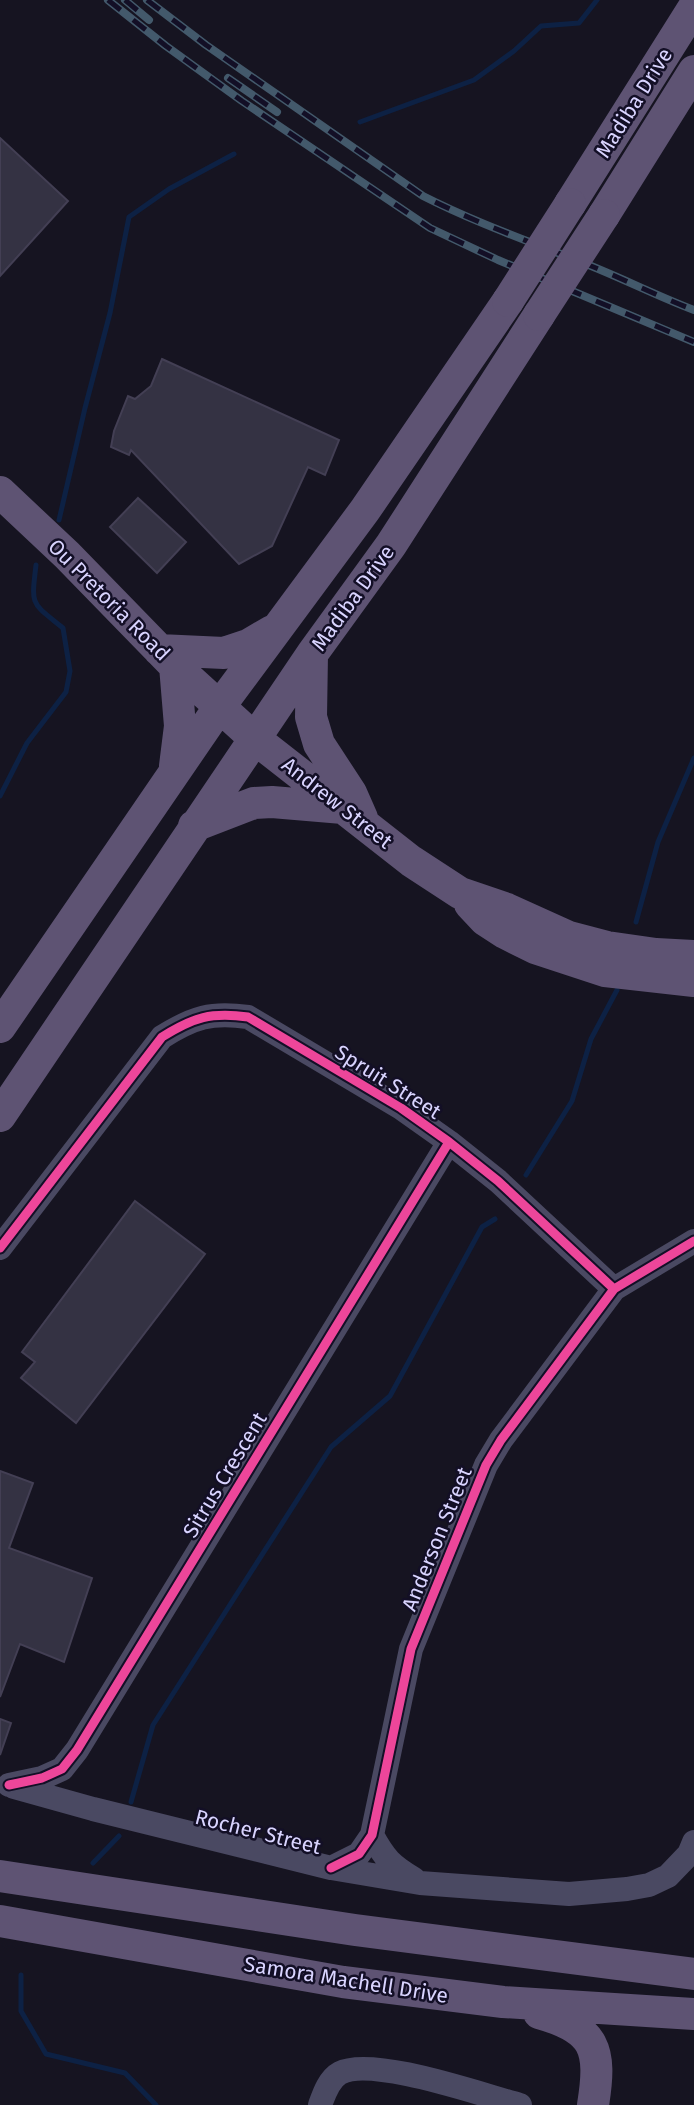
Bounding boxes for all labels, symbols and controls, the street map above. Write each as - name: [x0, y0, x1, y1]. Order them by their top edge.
- street label: Madiba Drive: [590, 43, 678, 163]
- street label: Ou Pretoria Road: [43, 534, 175, 666]
- street label: Madiba Drive: [306, 540, 400, 656]
- street label: Andrew Street: [276, 752, 398, 855]
- street label: Spruit Street: [330, 1039, 446, 1125]
- street label: Sitrus Crescent: [177, 1407, 273, 1542]
- street label: Anderson Street: [396, 1463, 478, 1615]
- street label: Rocher Street: [192, 1804, 324, 1860]
- street label: Samora Machell Drive: [242, 1951, 450, 2009]

